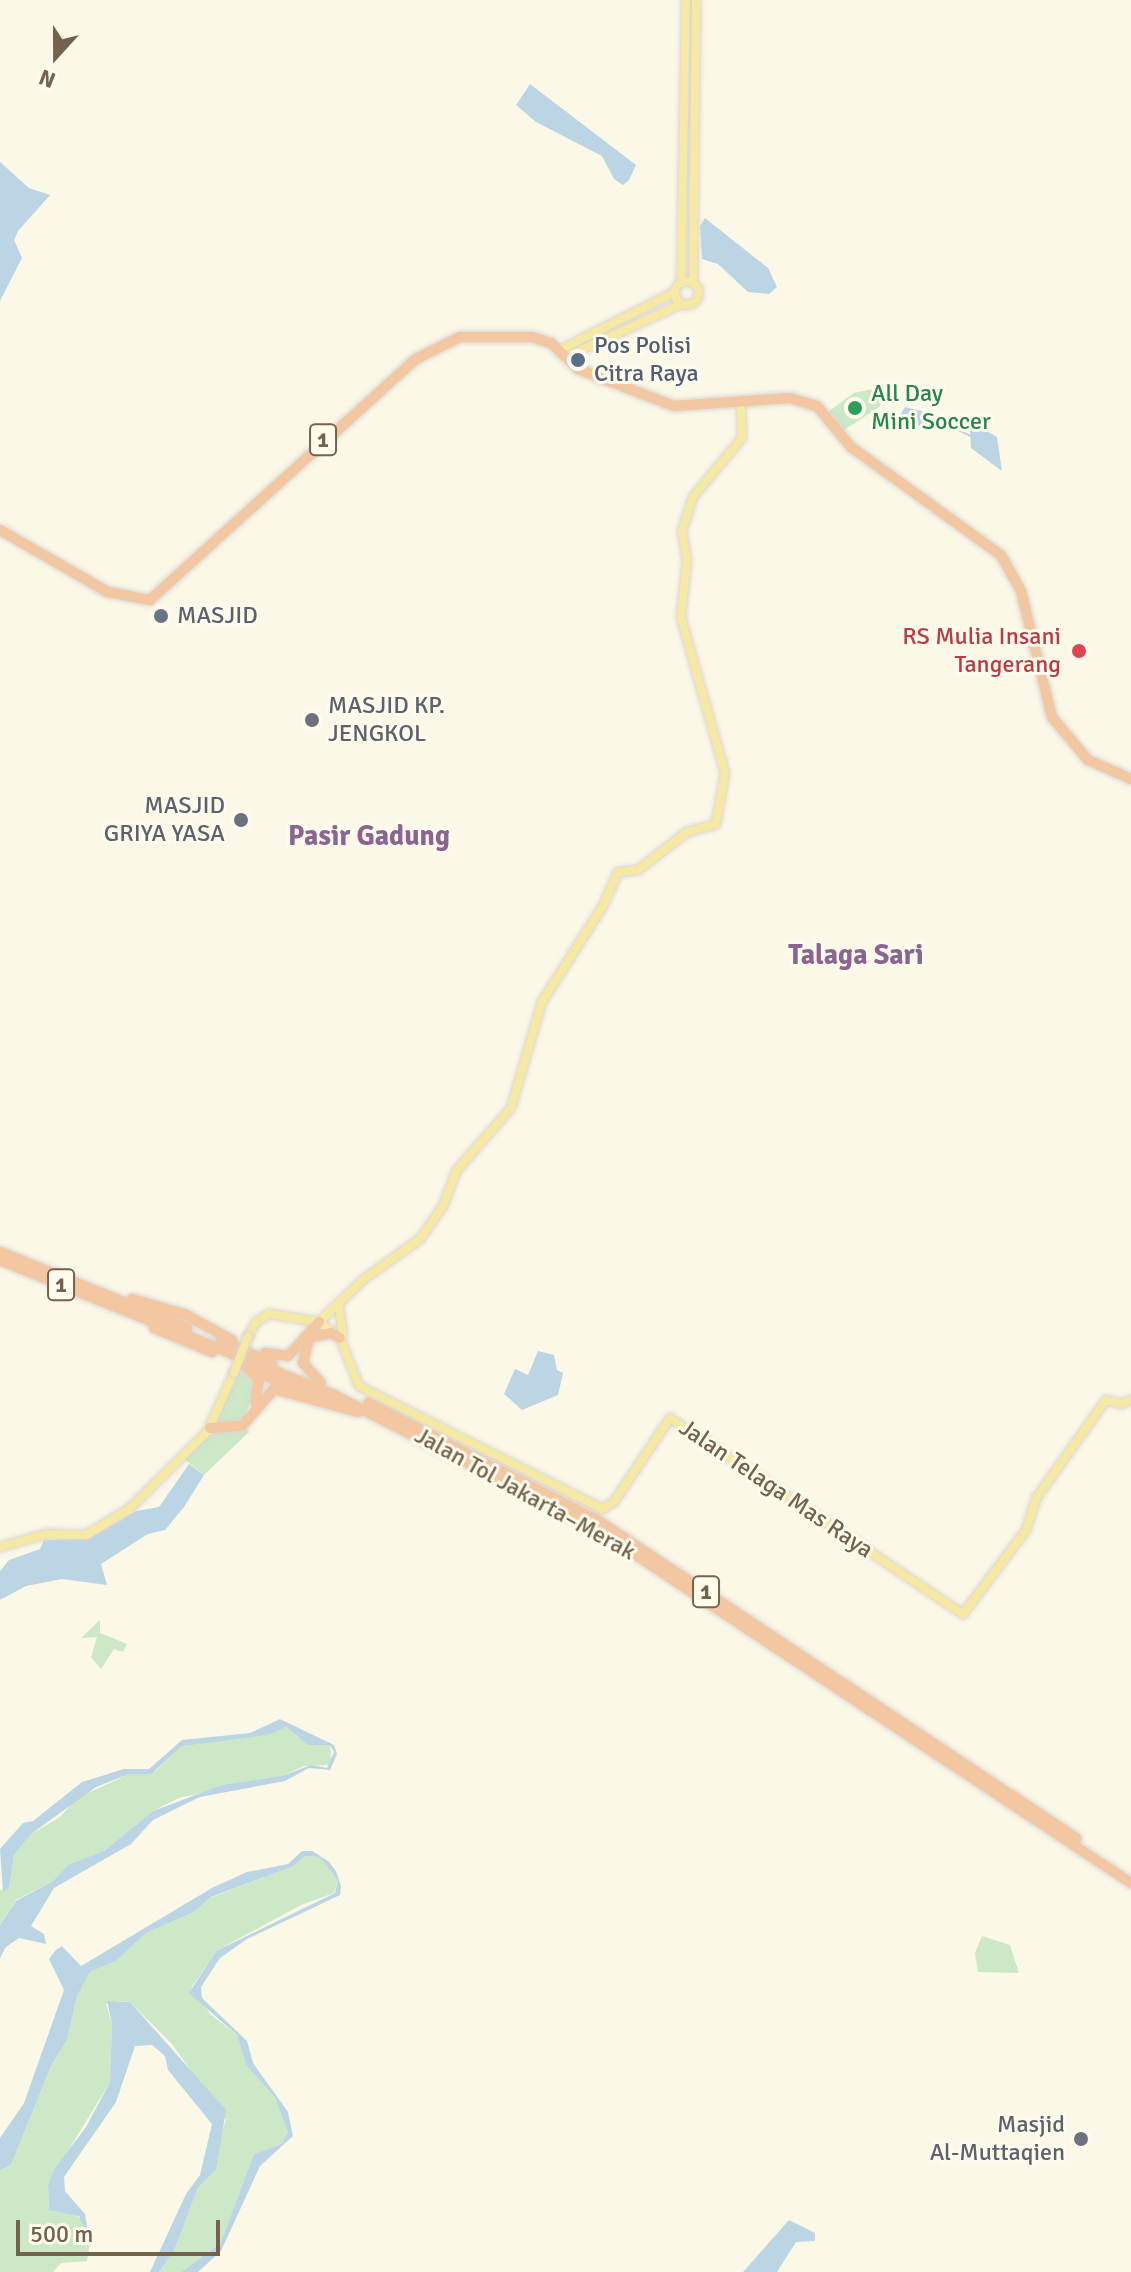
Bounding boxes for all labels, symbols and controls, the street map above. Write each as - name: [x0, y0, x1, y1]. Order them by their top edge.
- north arrow: [16, 16, 96, 96]
- text: N: [35, 64, 59, 94]
- place label: Pos Polisi Citra Raya: [594, 332, 699, 388]
- marker: Pos Polisi Citra Raya: [569, 351, 587, 369]
- place label: All Day Mini Soccer: [871, 380, 991, 436]
- marker: All Day Mini Soccer: [846, 399, 864, 417]
- road number: 1: [309, 422, 337, 458]
- place label: MASJID: [177, 602, 258, 630]
- marker: MASJID: [152, 607, 170, 625]
- place label: RS Mulia Insani Tangerang: [902, 623, 1061, 679]
- marker: RS Mulia Insani Tangerang: [1068, 640, 1090, 662]
- place label: MASJID KP. JENGKOL: [328, 692, 445, 748]
- marker: MASJID KP. JENGKOL: [303, 711, 321, 729]
- place label: MASJID GRIYA YASA: [104, 792, 225, 848]
- marker: MASJID GRIYA YASA: [232, 811, 250, 829]
- district label: Pasir Gadung: [288, 819, 450, 853]
- district label: Talaga Sari: [788, 938, 924, 972]
- road number: 1: [47, 1267, 75, 1303]
- street label: Jalan Telaga Mas Raya: [674, 1413, 878, 1565]
- street label: Jalan Tol Jakarta–Merak: [410, 1421, 640, 1567]
- road number: 1: [692, 1574, 720, 1610]
- place label: Masjid Al-Muttaqien: [930, 2111, 1065, 2167]
- marker: Masjid Al-Muttaqien: [1072, 2130, 1090, 2148]
- scale bar: [20, 2204, 224, 2254]
- text: 500 m: [30, 2219, 93, 2249]

